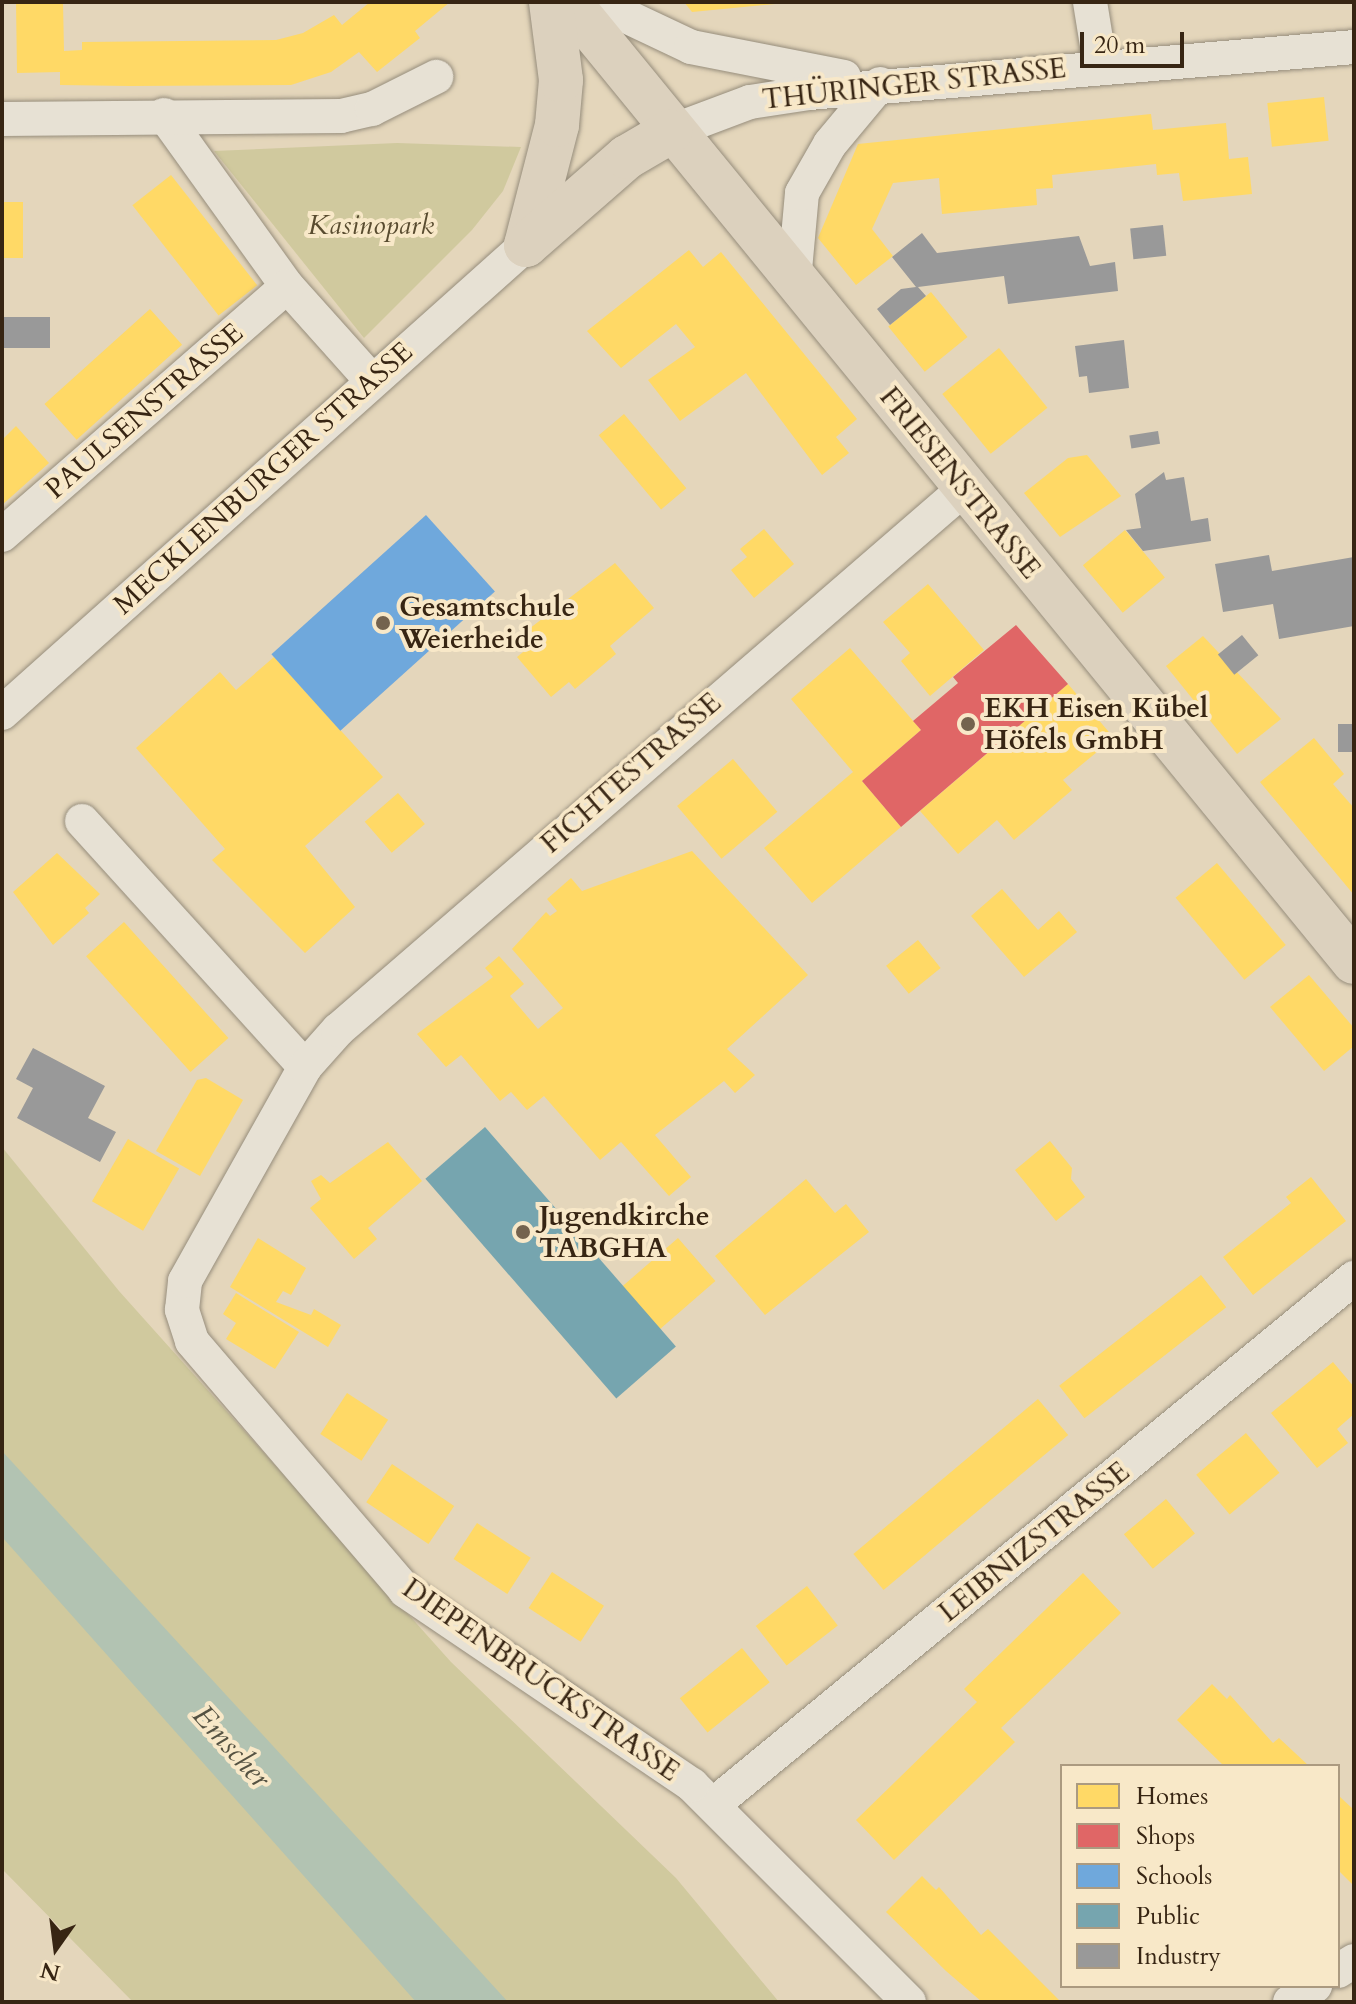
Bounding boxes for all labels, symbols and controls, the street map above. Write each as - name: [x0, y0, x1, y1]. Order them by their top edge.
- scale bar: [1084, 16, 1188, 66]
- text: 20 m: [1094, 29, 1145, 62]
- street label: THÜRINGER STRASSE: [760, 51, 1068, 117]
- park label: Kasinopark: [308, 208, 434, 242]
- street label: PAULSENSTRASSE: [38, 316, 250, 506]
- street label: MECKLENBURGER STRASSE: [107, 335, 419, 621]
- street label: FRIESENSTRASSE: [872, 380, 1048, 586]
- place label: Gesamtschule Weierheide: [399, 590, 575, 656]
- marker: Gesamtschule Weierheide: [374, 614, 392, 632]
- street label: FICHTESTRASSE: [534, 686, 728, 860]
- place label: EKH Eisen Kübel Höfels GmbH: [984, 691, 1208, 757]
- marker: EKH Eisen Kübel Höfels GmbH: [959, 715, 977, 733]
- place label: Jugendkirche TABGHA: [539, 1199, 710, 1265]
- marker: Jugendkirche TABGHA: [514, 1223, 532, 1241]
- street label: LEIBNIZSTRASSE: [932, 1455, 1136, 1629]
- street label: DIEPENBRUCKSTRASSE: [396, 1572, 686, 1788]
- water label: Emscher: [185, 1698, 277, 1796]
- legend: [1060, 1764, 1340, 1988]
- text: Homes: [1136, 1780, 1208, 1813]
- text: Shops: [1136, 1820, 1195, 1853]
- text: Schools: [1136, 1860, 1212, 1893]
- text: Public: [1136, 1900, 1200, 1933]
- north arrow: [16, 1908, 96, 1988]
- text: Industry: [1136, 1940, 1221, 1973]
- text: N: [37, 1954, 63, 1988]

